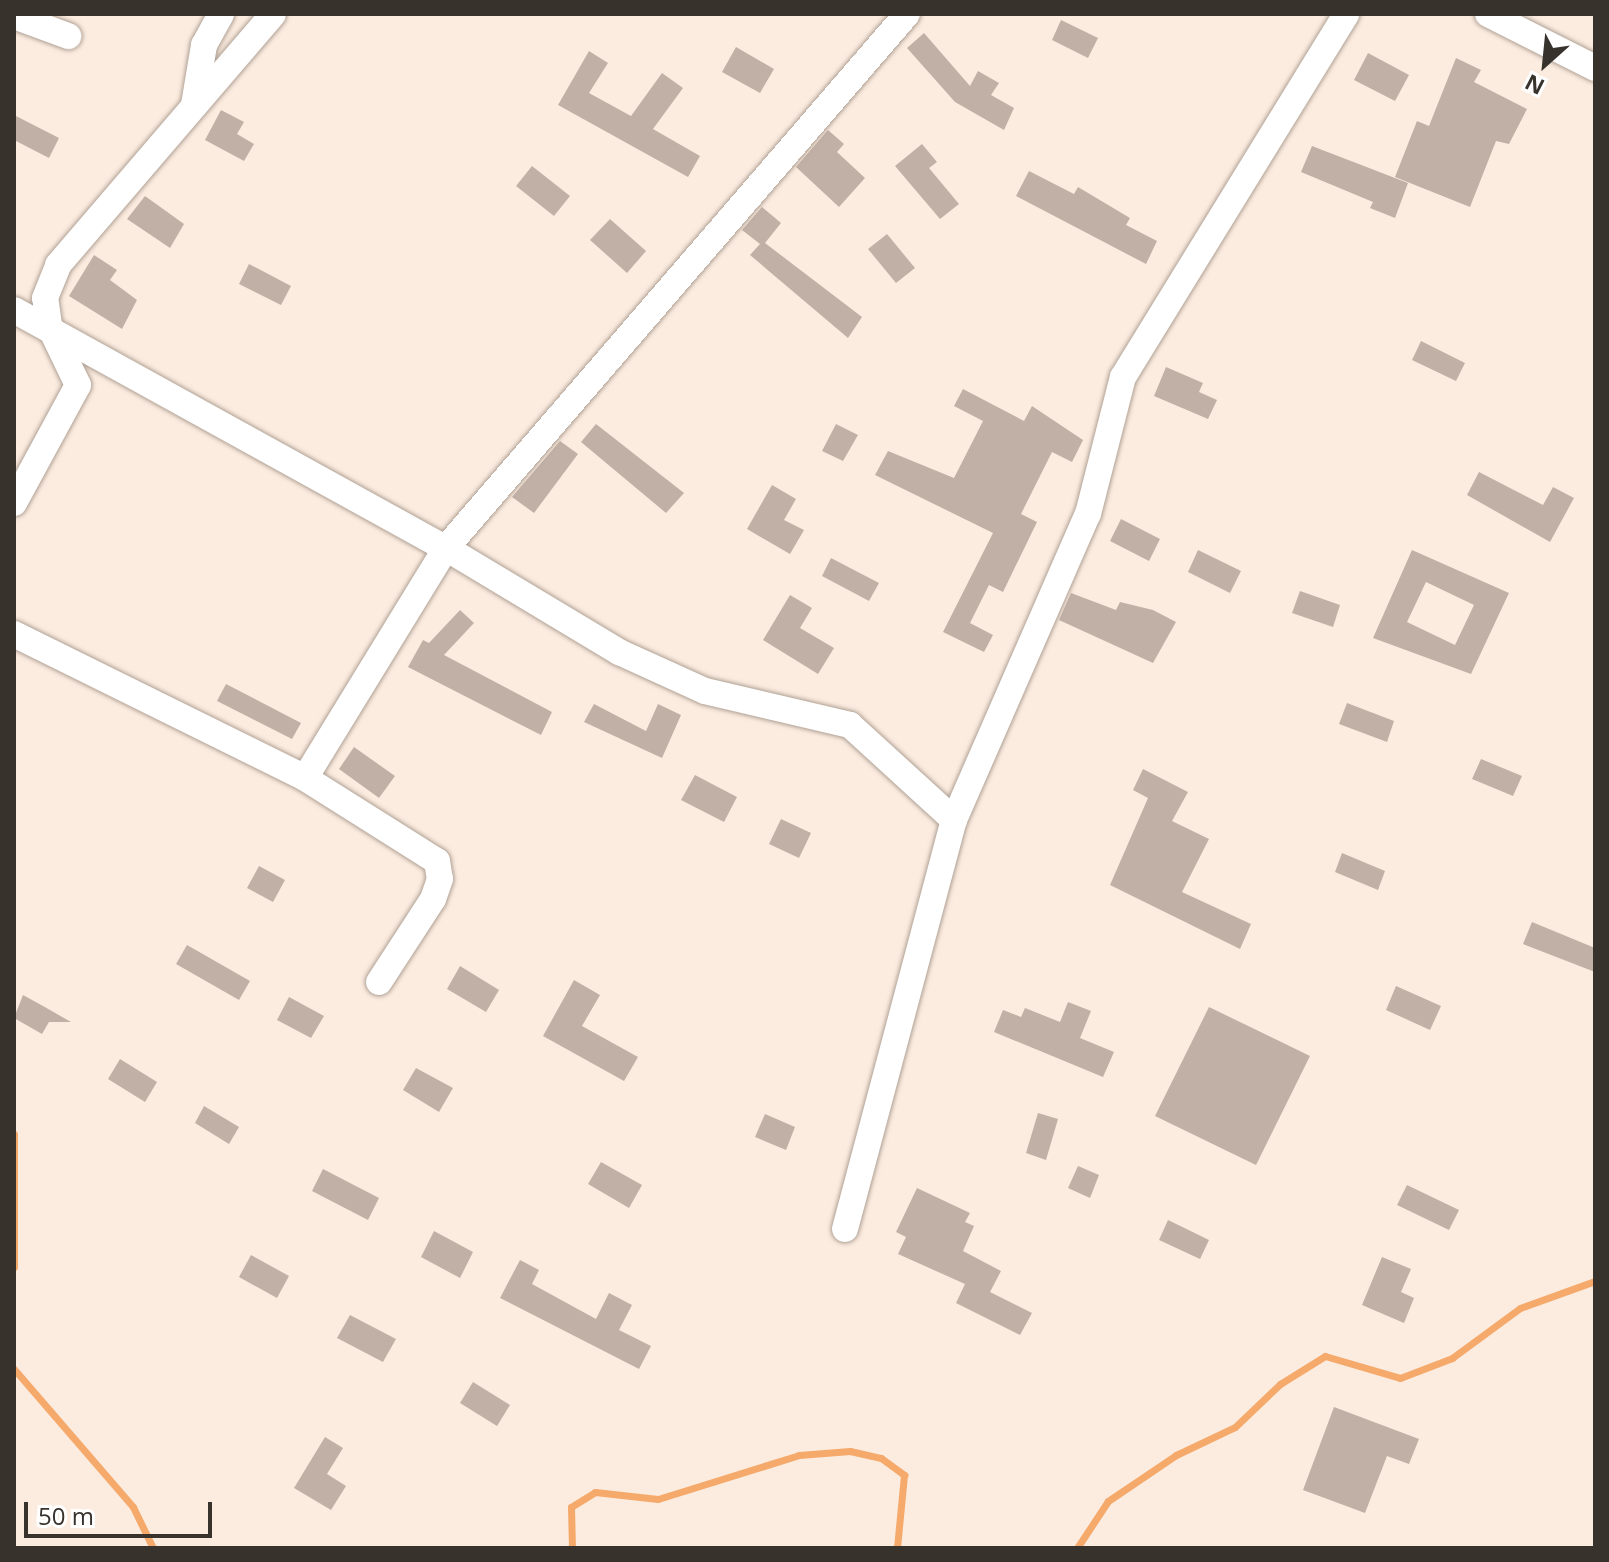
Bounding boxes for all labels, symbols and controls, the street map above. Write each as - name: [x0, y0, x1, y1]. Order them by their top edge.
- north arrow: [1505, 24, 1585, 104]
- text: N: [1519, 68, 1549, 103]
- scale bar: [28, 1486, 216, 1536]
- text: 50 m: [38, 1499, 94, 1532]

